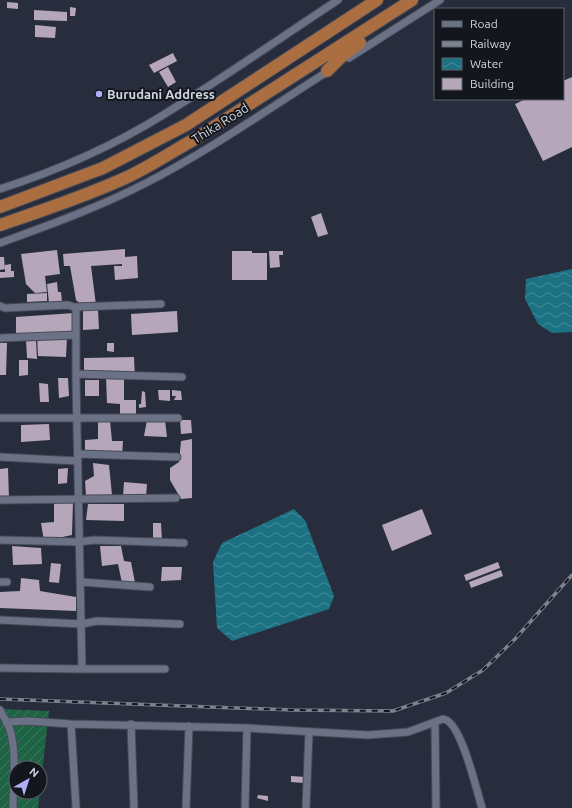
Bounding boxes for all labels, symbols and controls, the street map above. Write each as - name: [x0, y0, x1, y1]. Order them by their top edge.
- legend: [434, 8, 564, 100]
- text: Road: [470, 17, 498, 30]
- text: Railway: [470, 37, 511, 50]
- text: Water: [470, 57, 503, 70]
- text: Building: [470, 77, 514, 90]
- place label: Burudani Address: [107, 87, 215, 101]
- marker: Burudani Address: [94, 89, 104, 99]
- street label: Thika Road: [189, 100, 251, 146]
- north arrow: [8, 760, 48, 800]
- text: N: [27, 765, 41, 779]

